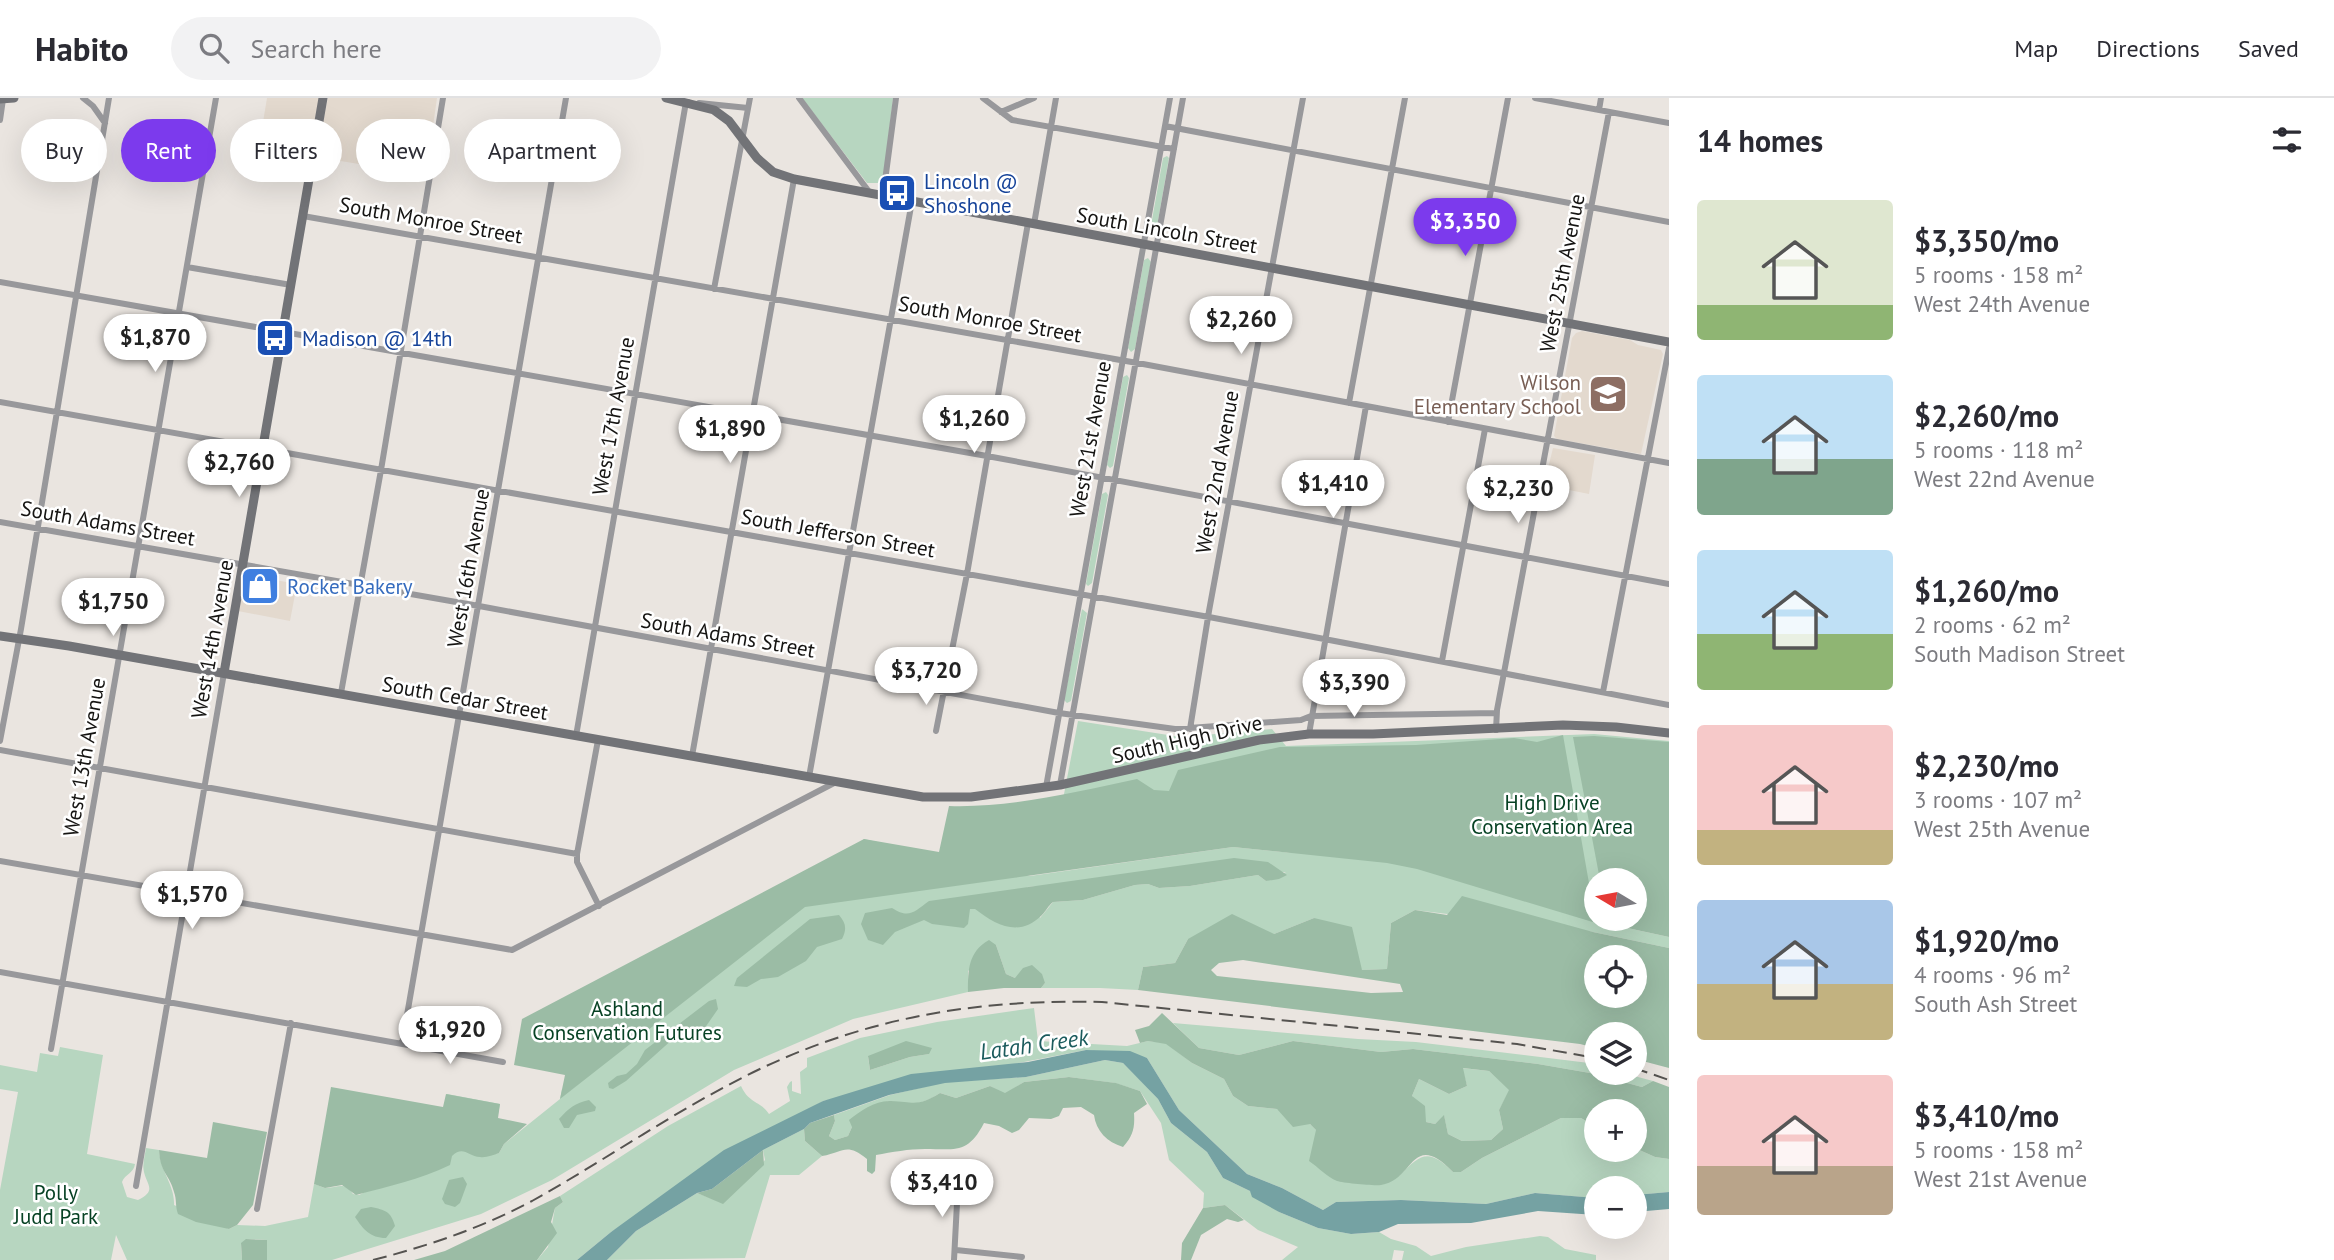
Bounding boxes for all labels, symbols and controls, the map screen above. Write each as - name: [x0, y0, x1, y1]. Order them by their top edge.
- search box: [171, 17, 661, 80]
- text: Habito: [35, 27, 129, 70]
- icon: search: [195, 29, 233, 67]
- text: Search here: [251, 32, 382, 65]
- text: Map: [2014, 33, 2058, 64]
- text: Directions: [2096, 33, 2200, 64]
- text: Saved: [2238, 33, 2299, 64]
- chip: Buy: [21, 119, 107, 182]
- chip: Rent: [121, 119, 216, 182]
- chip: Filters: [230, 119, 342, 182]
- chip: New: [356, 119, 450, 182]
- chip: Apartment: [464, 119, 621, 182]
- text: 14 homes: [1697, 121, 1823, 160]
- icon: filters: [2268, 121, 2306, 159]
- place label: Lincoln @ Shoshone: [924, 168, 1018, 219]
- bus stop icon: Lincoln @ Shoshone: [876, 172, 918, 214]
- street label: South Monroe Street: [337, 191, 525, 249]
- street label: West 25th Avenue: [1533, 192, 1591, 354]
- pin: $3,350: [1408, 198, 1522, 258]
- street label: South Lincoln Street: [1075, 201, 1259, 259]
- text: $3,350: [1429, 206, 1501, 235]
- text: $3,350/mo: [1914, 221, 2059, 260]
- icon: home: [1753, 228, 1837, 312]
- text: 5 rooms · 158 m²: [1914, 260, 2083, 289]
- text: West 24th Avenue: [1914, 289, 2090, 318]
- street label: South Monroe Street: [896, 290, 1084, 348]
- pin: $2,260: [1184, 296, 1298, 356]
- text: $2,260: [1205, 304, 1277, 333]
- pin: $1,870: [98, 314, 212, 374]
- bus stop icon: Madison @ 14th: [254, 317, 296, 359]
- text: $1,870: [119, 322, 191, 351]
- place label: Madison @ 14th: [302, 325, 453, 352]
- street label: West 17th Avenue: [586, 335, 640, 497]
- street label: West 21st Avenue: [1063, 359, 1117, 519]
- place label: Wilson Elementary School: [1414, 369, 1581, 420]
- school or university icon: Wilson Elementary School: [1587, 373, 1629, 415]
- street label: West 22nd Avenue: [1189, 388, 1245, 556]
- pin: $1,260: [917, 396, 1031, 455]
- text: $2,260/mo: [1914, 396, 2059, 435]
- text: $1,260: [938, 403, 1010, 432]
- icon: home: [1753, 403, 1837, 487]
- pin: $1,890: [673, 406, 787, 465]
- text: $1,890: [694, 413, 766, 442]
- text: 5 rooms · 118 m²: [1914, 435, 2083, 464]
- pin: $2,760: [182, 440, 296, 499]
- text: $2,760: [203, 447, 275, 476]
- pin: $1,410: [1276, 460, 1390, 520]
- text: West 22nd Avenue: [1914, 464, 2095, 493]
- pin: $2,230: [1461, 466, 1575, 525]
- text: $1,410: [1297, 468, 1369, 497]
- text: $2,230: [1482, 473, 1554, 502]
- street label: West 16th Avenue: [441, 486, 495, 650]
- street label: South Adams Street: [19, 494, 197, 552]
- street label: South Jefferson Street: [739, 503, 937, 563]
- street label: West 14th Avenue: [185, 557, 239, 721]
- shop icon: Rocket Bakery: [239, 565, 281, 607]
- text: $1,260/mo: [1914, 571, 2059, 610]
- place label: Rocket Bakery: [287, 573, 413, 600]
- pin: $1,750: [56, 578, 170, 638]
- icon: home: [1753, 578, 1837, 662]
- text: $1,750: [77, 586, 149, 615]
- street label: South Adams Street: [639, 606, 817, 664]
- text: 2 rooms · 62 m²: [1914, 610, 2071, 639]
- text: South Madison Street: [1914, 639, 2125, 668]
- pin: $3,720: [869, 648, 983, 707]
- text: $3,720: [890, 655, 962, 684]
- pin: $3,390: [1297, 660, 1411, 719]
- text: $3,390: [1318, 667, 1390, 696]
- street label: South Cedar Street: [380, 670, 550, 726]
- street label: West 13th Avenue: [57, 675, 111, 839]
- street label: South High Drive: [1109, 709, 1265, 769]
- text: $2,230/mo: [1914, 746, 2059, 785]
- icon: home: [1753, 753, 1837, 837]
- text: 3 rooms · 107 m²: [1914, 785, 2082, 814]
- park label: High Drive Conservation Area: [1471, 789, 1633, 840]
- text: West 25th Avenue: [1914, 814, 2090, 843]
- north arrow: [1584, 868, 1647, 931]
- map controls: [1584, 868, 1647, 1239]
- pin: $1,570: [135, 872, 249, 931]
- text: $1,570: [156, 879, 228, 908]
- text: $1,920/mo: [1914, 921, 2059, 960]
- icon: home: [1753, 928, 1837, 1012]
- button: locate: [1584, 945, 1647, 1008]
- text: 4 rooms · 96 m²: [1914, 960, 2071, 989]
- text: South Ash Street: [1914, 989, 2077, 1018]
- park label: Ashland Conservation Futures: [532, 995, 722, 1046]
- pin: $1,920: [393, 1006, 507, 1066]
- text: $1,920: [414, 1014, 486, 1043]
- water label: Latah Creek: [978, 1022, 1092, 1066]
- button: layers: [1584, 1022, 1647, 1085]
- text: $3,410/mo: [1914, 1096, 2059, 1135]
- button: +: [1584, 1099, 1647, 1162]
- icon: home: [1753, 1103, 1837, 1187]
- text: 5 rooms · 158 m²: [1914, 1135, 2083, 1164]
- pin: $3,410: [885, 1160, 999, 1219]
- text: West 21st Avenue: [1914, 1164, 2087, 1193]
- text: $3,410: [906, 1167, 978, 1196]
- button: −: [1584, 1176, 1647, 1239]
- park label: Polly Judd Park: [13, 1179, 98, 1230]

